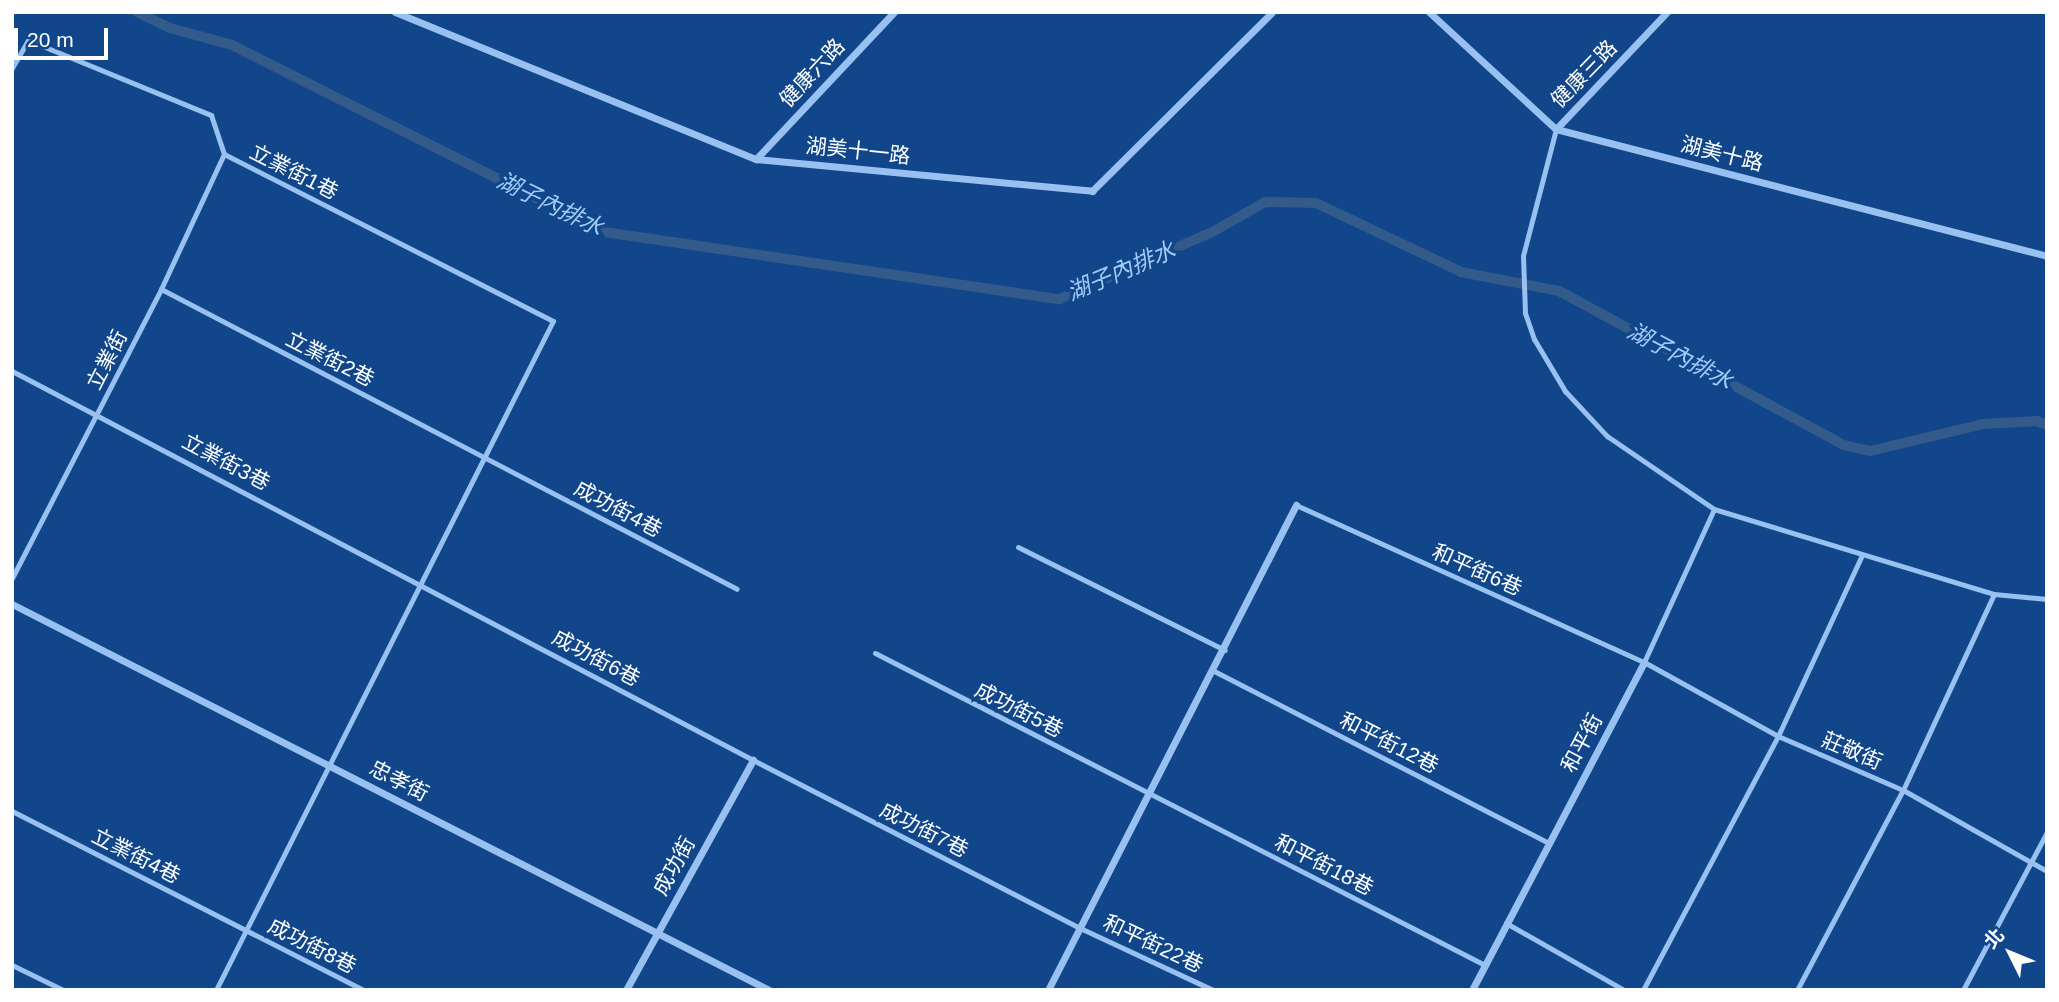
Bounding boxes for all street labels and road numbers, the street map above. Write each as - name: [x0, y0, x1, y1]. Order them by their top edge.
- street label: 健康六路: [774, 34, 850, 112]
- street label: 健康三路: [1546, 35, 1622, 113]
- street label: 湖美十路: [1678, 132, 1766, 176]
- street label: 湖美十一路: [804, 133, 912, 169]
- street label: 立業街1巷: [246, 139, 342, 205]
- street label: 立業街: [81, 326, 133, 394]
- street label: 立業街2巷: [282, 326, 378, 392]
- street label: 立業街3巷: [178, 428, 274, 496]
- street label: 成功街4巷: [570, 475, 666, 543]
- street label: 和平街6巷: [1428, 539, 1526, 601]
- street label: 成功街6巷: [548, 624, 644, 692]
- street label: 成功街5巷: [971, 677, 1067, 743]
- street label: 和平街12巷: [1335, 707, 1443, 779]
- street label: 和平街: [1556, 709, 1608, 777]
- street label: 莊敬街: [1818, 727, 1886, 775]
- street label: 忠孝街: [365, 755, 433, 807]
- street label: 成功街7巷: [876, 797, 972, 863]
- street label: 立業街4巷: [88, 823, 184, 889]
- street label: 和平街18巷: [1270, 829, 1378, 901]
- street label: 成功街: [648, 832, 700, 900]
- street label: 和平街22巷: [1099, 910, 1207, 978]
- street label: 成功街8巷: [264, 913, 360, 979]

